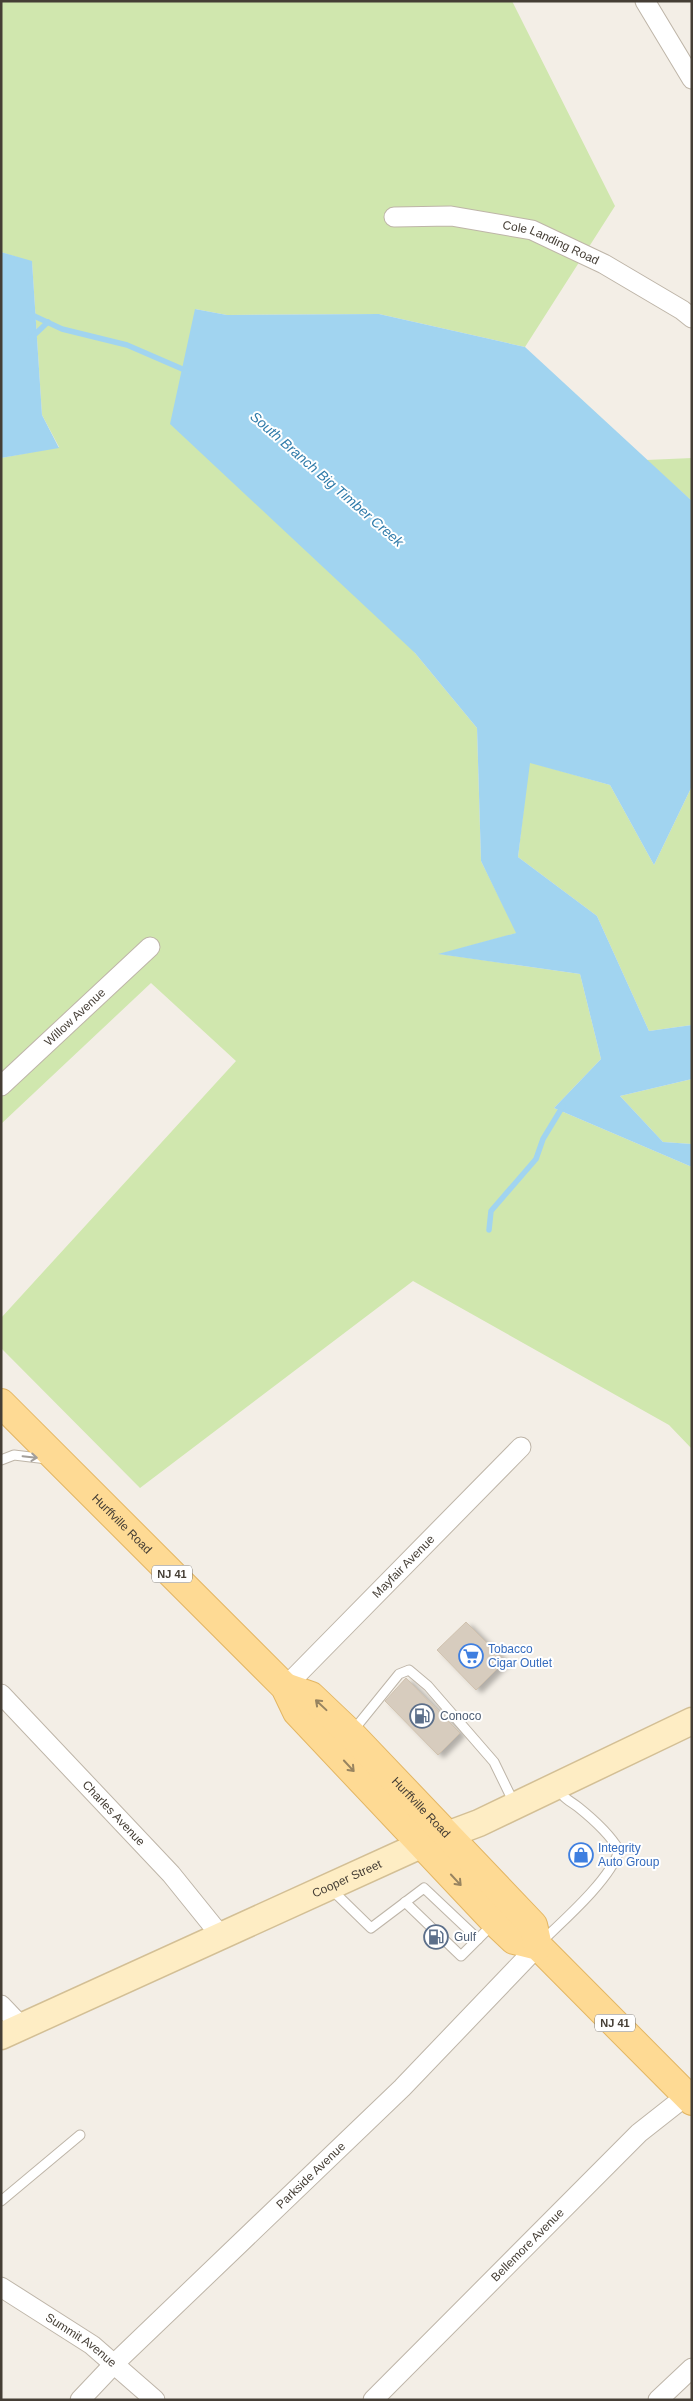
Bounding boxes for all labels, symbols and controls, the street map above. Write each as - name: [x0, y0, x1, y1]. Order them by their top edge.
- street label: Cole Landing Road: [502, 218, 601, 268]
- water label: South Branch Big Timber Creek: [247, 408, 408, 550]
- street label: Willow Avenue: [42, 985, 108, 1049]
- one-way arrow: [21, 1452, 37, 1462]
- street label: Hurffville Road: [89, 1491, 155, 1557]
- street label: Mayfair Avenue: [370, 1532, 438, 1601]
- road number: NJ 41: [152, 1566, 192, 1582]
- place label: Tobacco Cigar Outlet: [488, 1642, 553, 1670]
- supermarket icon: Tobacco Cigar Outlet: [458, 1643, 484, 1669]
- one-way arrow: [315, 1699, 327, 1711]
- fuel station icon: Conoco: [409, 1703, 435, 1729]
- place label: Conoco: [440, 1709, 482, 1723]
- one-way arrow: [343, 1759, 355, 1772]
- street label: Hurffville Road: [389, 1774, 453, 1841]
- street label: Charles Avenue: [79, 1778, 148, 1849]
- place label: Integrity Auto Group: [598, 1841, 660, 1869]
- shop icon: Integrity Auto Group: [568, 1842, 594, 1868]
- street label: Cooper Street: [310, 1856, 384, 1901]
- one-way arrow: [450, 1873, 462, 1886]
- fuel station icon: Gulf: [423, 1924, 449, 1950]
- place label: Gulf: [454, 1930, 477, 1944]
- road number: NJ 41: [595, 2015, 635, 2032]
- street label: Parkside Avenue: [273, 2139, 348, 2212]
- street label: Bellemore Avenue: [488, 2205, 567, 2284]
- street label: Summit Avenue: [43, 2310, 119, 2370]

